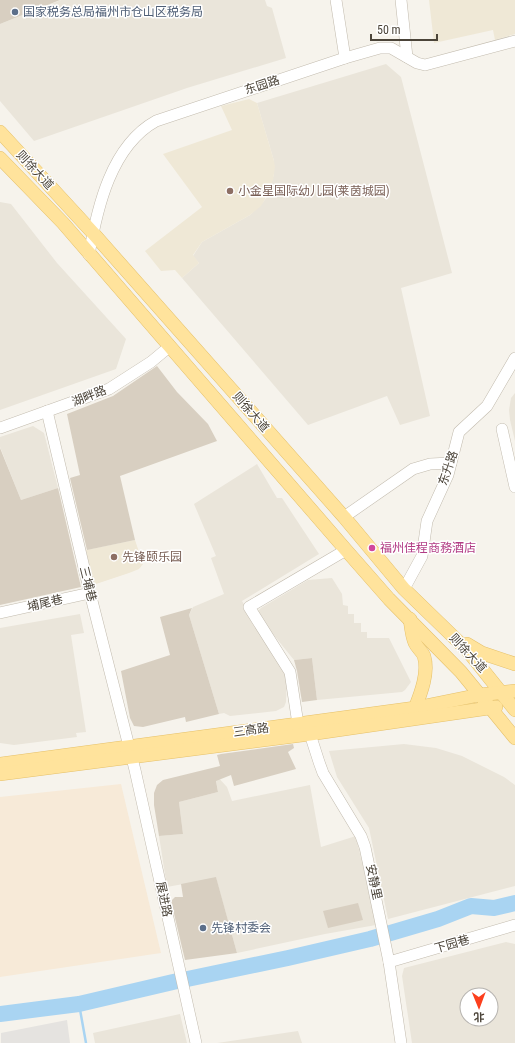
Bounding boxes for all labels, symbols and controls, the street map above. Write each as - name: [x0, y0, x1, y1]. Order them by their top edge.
- place label: 国家税务总局福州市仓山区税务局: [23, 5, 203, 19]
- marker: 国家税务总局福州市仓山区税务局: [10, 7, 20, 17]
- scale bar: [371, 16, 437, 42]
- text: 50 m: [377, 23, 401, 37]
- street label: 东园路: [243, 73, 281, 97]
- street label: 则徐大道: [14, 148, 56, 192]
- place label: 小金星国际幼儿园(莱茵城园): [238, 184, 390, 198]
- marker: 小金星国际幼儿园(莱茵城园): [225, 186, 235, 196]
- street label: 湖畔路: [70, 383, 108, 409]
- street label: 则徐大道: [230, 389, 272, 435]
- street label: 东升路: [436, 449, 460, 487]
- place label: 福州佳程商務酒店: [380, 541, 476, 555]
- marker: 福州佳程商務酒店: [367, 543, 377, 553]
- place label: 先锋颐乐园: [122, 550, 182, 564]
- marker: 先锋颐乐园: [109, 552, 119, 562]
- street label: 三埔巷: [77, 565, 99, 603]
- street label: 埔尾巷: [26, 592, 64, 614]
- street label: 则徐大道: [447, 631, 489, 675]
- street label: 三高路: [232, 721, 270, 739]
- street label: 安静里: [363, 863, 385, 901]
- street label: 展进路: [153, 880, 175, 918]
- place label: 先锋村委会: [211, 921, 271, 935]
- marker: 先锋村委会: [198, 923, 208, 933]
- street label: 下园巷: [433, 932, 471, 956]
- north arrow: [459, 987, 499, 1027]
- text: 北: [474, 1010, 485, 1023]

